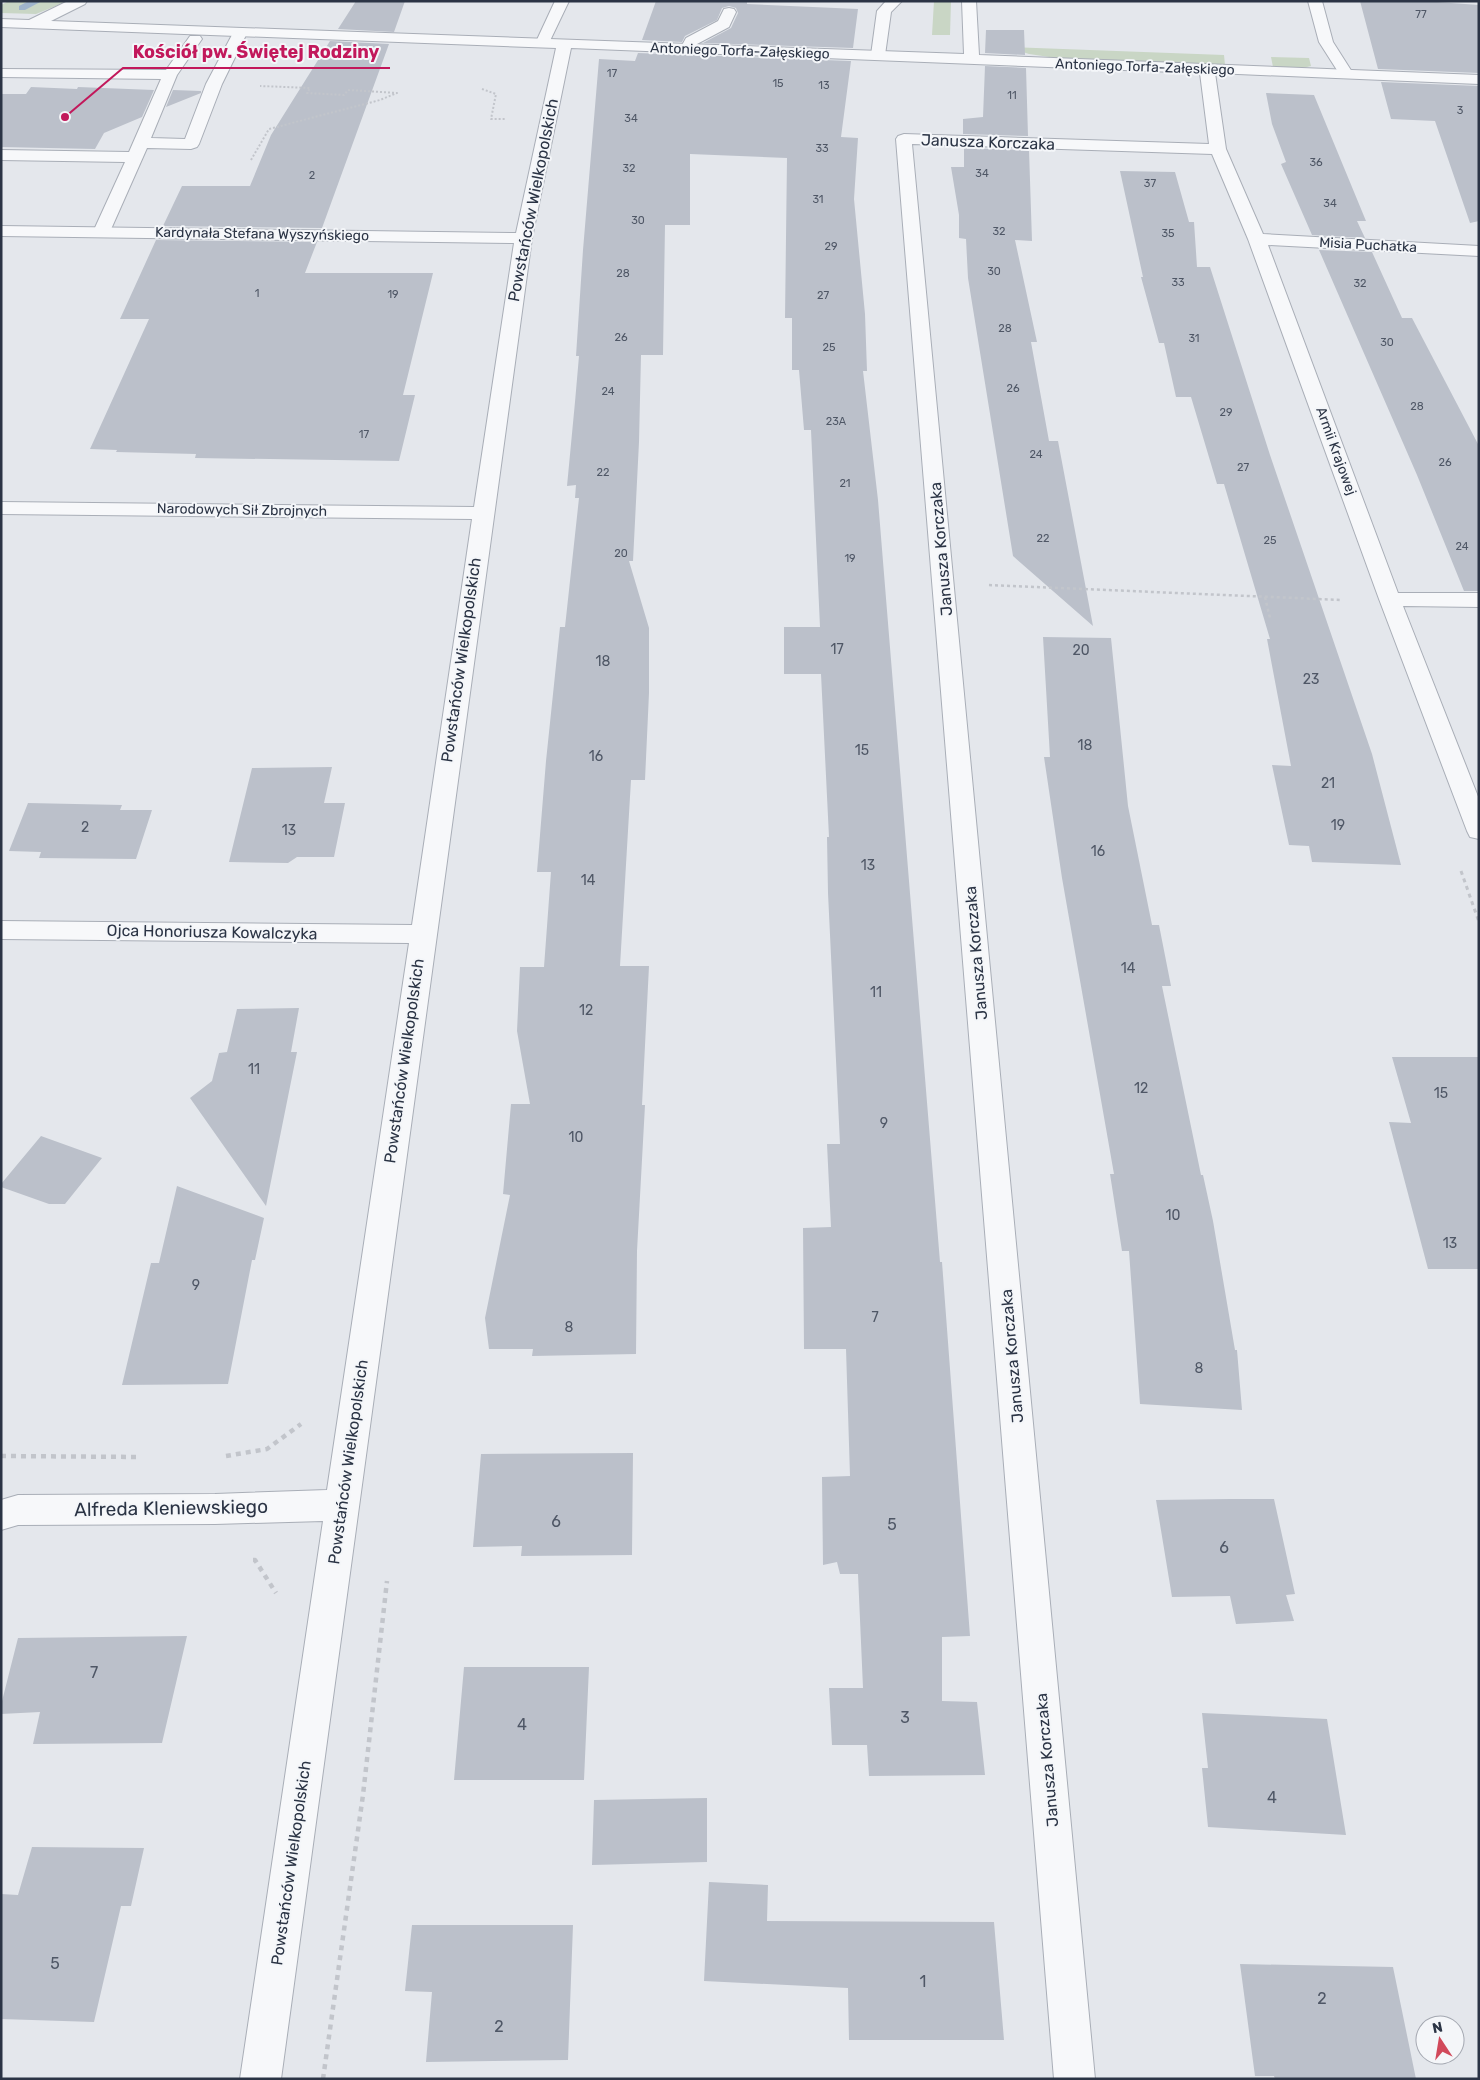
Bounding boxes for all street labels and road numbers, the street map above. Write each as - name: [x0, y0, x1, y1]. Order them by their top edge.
- street label: Antoniego Torfa-Załęskiego: [650, 39, 830, 63]
- street label: Antoniego Torfa-Załęskiego: [1055, 55, 1235, 79]
- street label: Powstańców Wielkopolskich: [504, 97, 562, 303]
- street label: Janusza Korczaka: [921, 130, 1055, 154]
- street label: Kardynała Stefana Wyszyńskiego: [155, 224, 369, 244]
- street label: Misia Puchatka: [1319, 234, 1417, 256]
- street label: Armii Krajowej: [1312, 405, 1360, 497]
- street label: Janusza Korczaka: [926, 481, 956, 617]
- street label: Narodowych Sił Zbrojnych: [157, 500, 327, 520]
- street label: Powstańców Wielkopolskich: [437, 556, 485, 764]
- street label: Janusza Korczaka: [961, 885, 991, 1021]
- street label: Ojca Honoriusza Kowalczyka: [106, 921, 318, 943]
- street label: Powstańców Wielkopolskich: [380, 957, 428, 1165]
- street label: Janusza Korczaka: [997, 1288, 1027, 1424]
- street label: Powstańców Wielkopolskich: [324, 1358, 372, 1566]
- street label: Alfreda Kleniewskiego: [74, 1495, 268, 1521]
- street label: Janusza Korczaka: [1032, 1692, 1062, 1828]
- street label: Powstańców Wielkopolskich: [267, 1759, 315, 1967]

